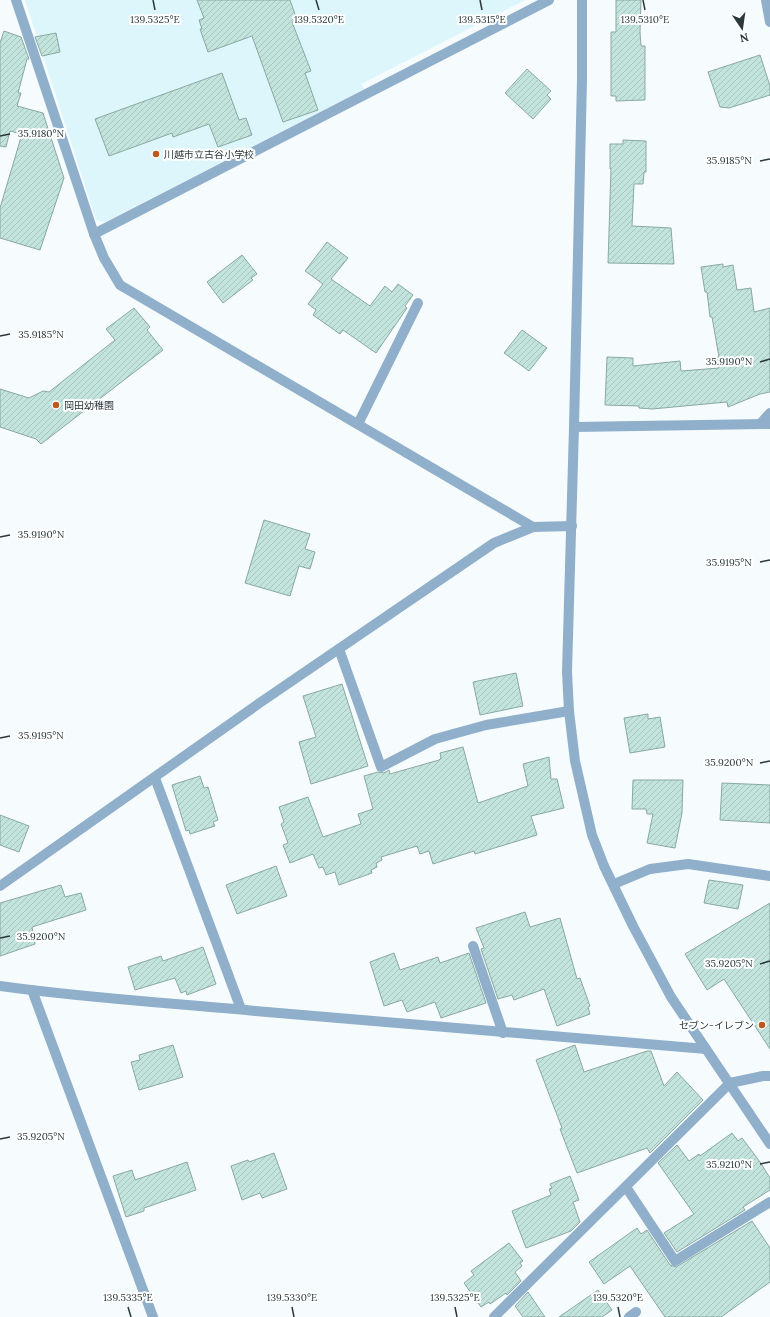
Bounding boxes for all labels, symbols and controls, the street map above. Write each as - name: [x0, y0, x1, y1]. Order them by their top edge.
- north arrow: [722, 8, 762, 48]
- text: 139.5325°E: [130, 13, 180, 26]
- text: 139.5320°E: [294, 13, 344, 26]
- text: 139.5315°E: [458, 13, 506, 26]
- text: 139.5310°E: [621, 13, 669, 26]
- text: N: [738, 30, 750, 46]
- text: 35.9180°N: [18, 127, 65, 140]
- place label: 川越市立古谷小学校: [164, 148, 254, 161]
- marker: 川越市立古谷小学校: [151, 149, 161, 159]
- text: 35.9185°N: [706, 154, 752, 167]
- text: 35.9185°N: [18, 328, 64, 341]
- text: 35.9190°N: [706, 355, 753, 368]
- place label: 岡田幼稚園: [64, 399, 114, 412]
- marker: 岡田幼稚園: [51, 400, 61, 410]
- text: 35.9190°N: [18, 528, 65, 541]
- text: 35.9195°N: [706, 556, 752, 569]
- text: 35.9195°N: [18, 729, 64, 742]
- text: 35.9200°N: [705, 756, 754, 769]
- text: 35.9200°N: [17, 930, 66, 943]
- text: 35.9205°N: [705, 957, 753, 970]
- place label: セブン-イレブン: [679, 1019, 754, 1032]
- marker: セブン-イレブン: [757, 1020, 767, 1030]
- text: 35.9205°N: [17, 1130, 65, 1143]
- text: 35.9210°N: [706, 1158, 752, 1171]
- text: 139.5335°E: [103, 1291, 153, 1304]
- text: 139.5330°E: [267, 1291, 317, 1304]
- text: 139.5325°E: [430, 1291, 480, 1304]
- text: 139.5320°E: [593, 1291, 643, 1304]

